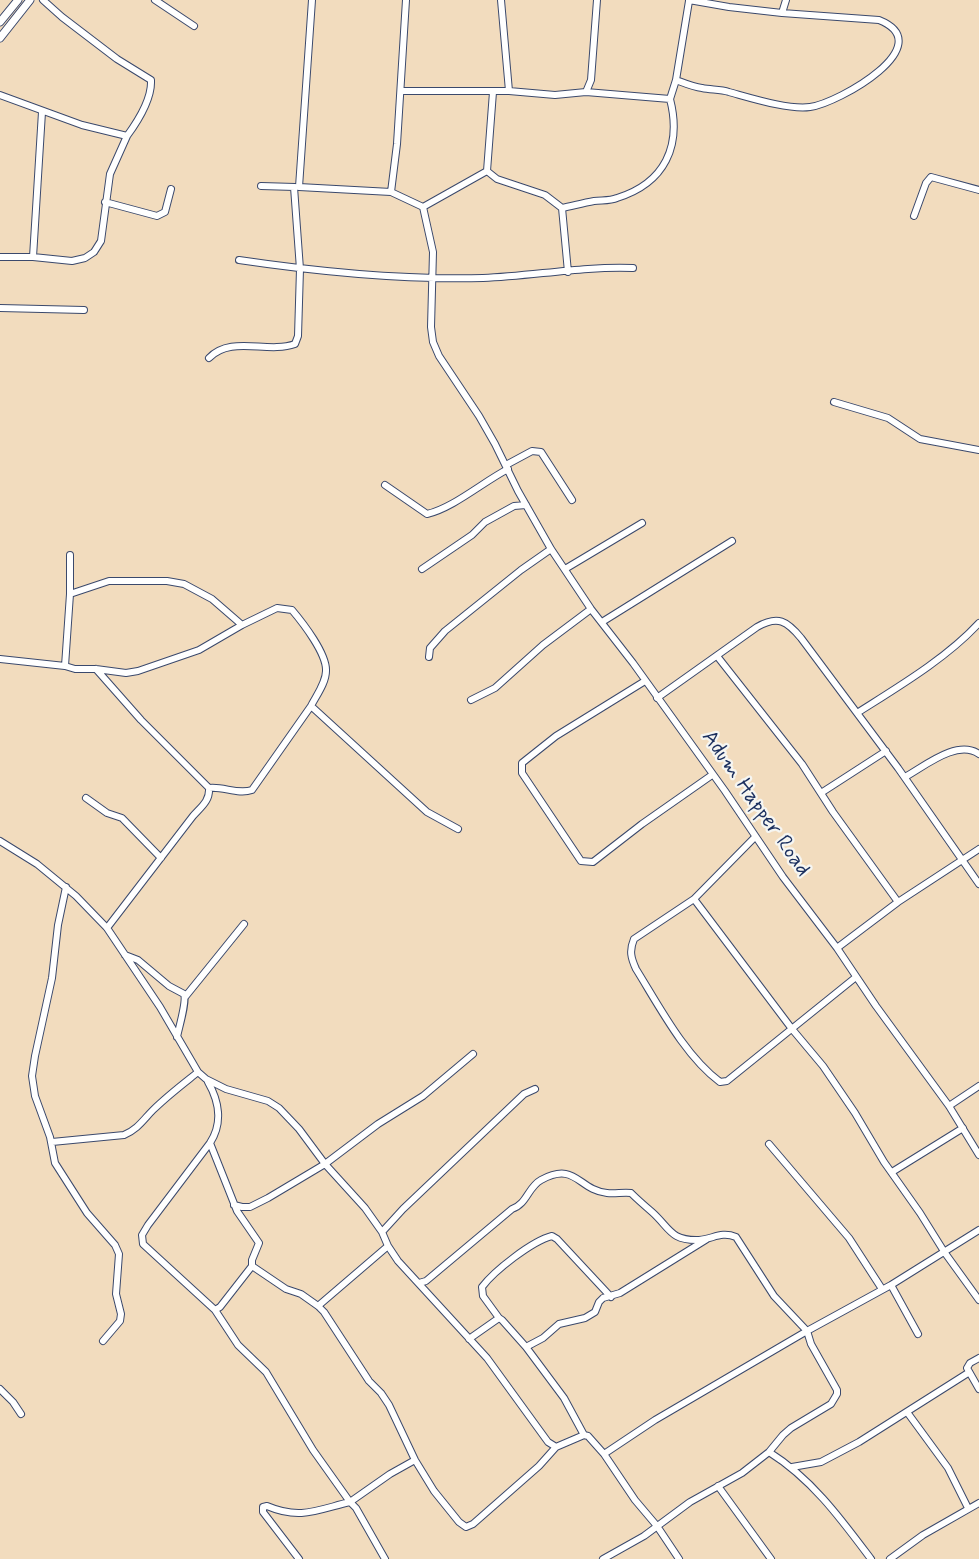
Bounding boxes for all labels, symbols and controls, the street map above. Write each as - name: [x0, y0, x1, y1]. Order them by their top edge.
- street label: Adum Happer Road: [695, 726, 815, 882]

